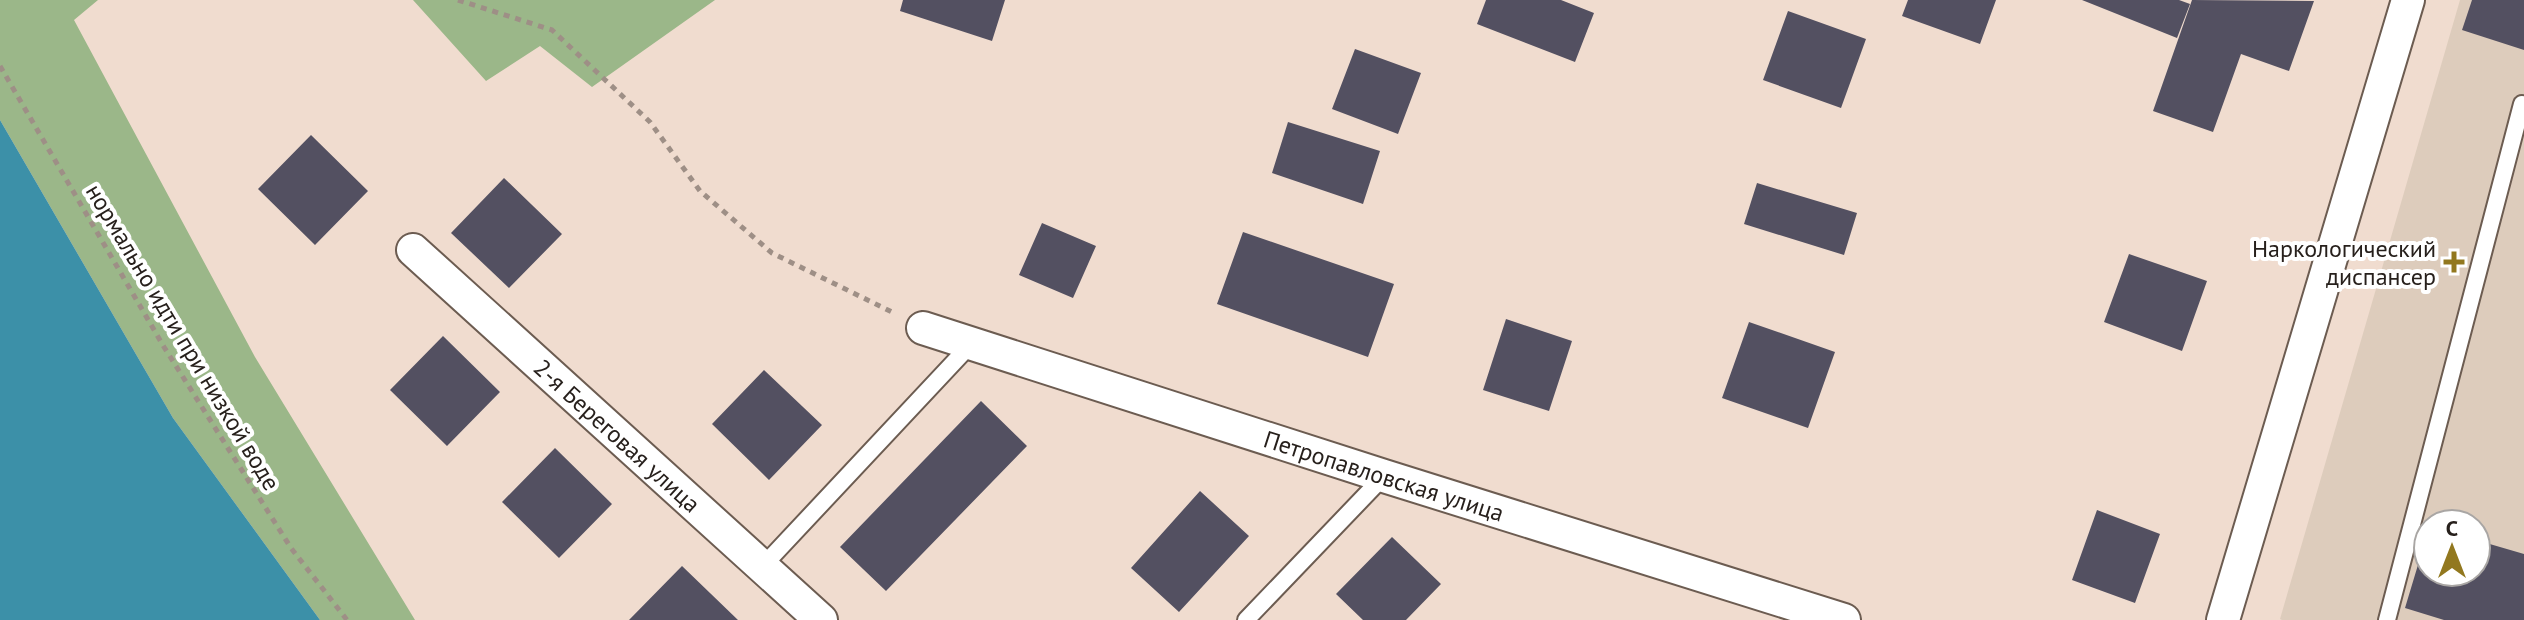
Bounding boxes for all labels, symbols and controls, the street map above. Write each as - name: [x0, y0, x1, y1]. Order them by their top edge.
- street label: нормально идти при низкой воде: [79, 178, 287, 496]
- place label: Наркологический диспансер: [2252, 233, 2436, 292]
- marker: Наркологический диспансер: [2443, 251, 2465, 273]
- street label: 2-я Береговая улица: [528, 352, 707, 519]
- street label: Петропавловская улица: [1260, 423, 1508, 528]
- north arrow: [2412, 508, 2492, 588]
- text: С: [2446, 514, 2458, 542]

